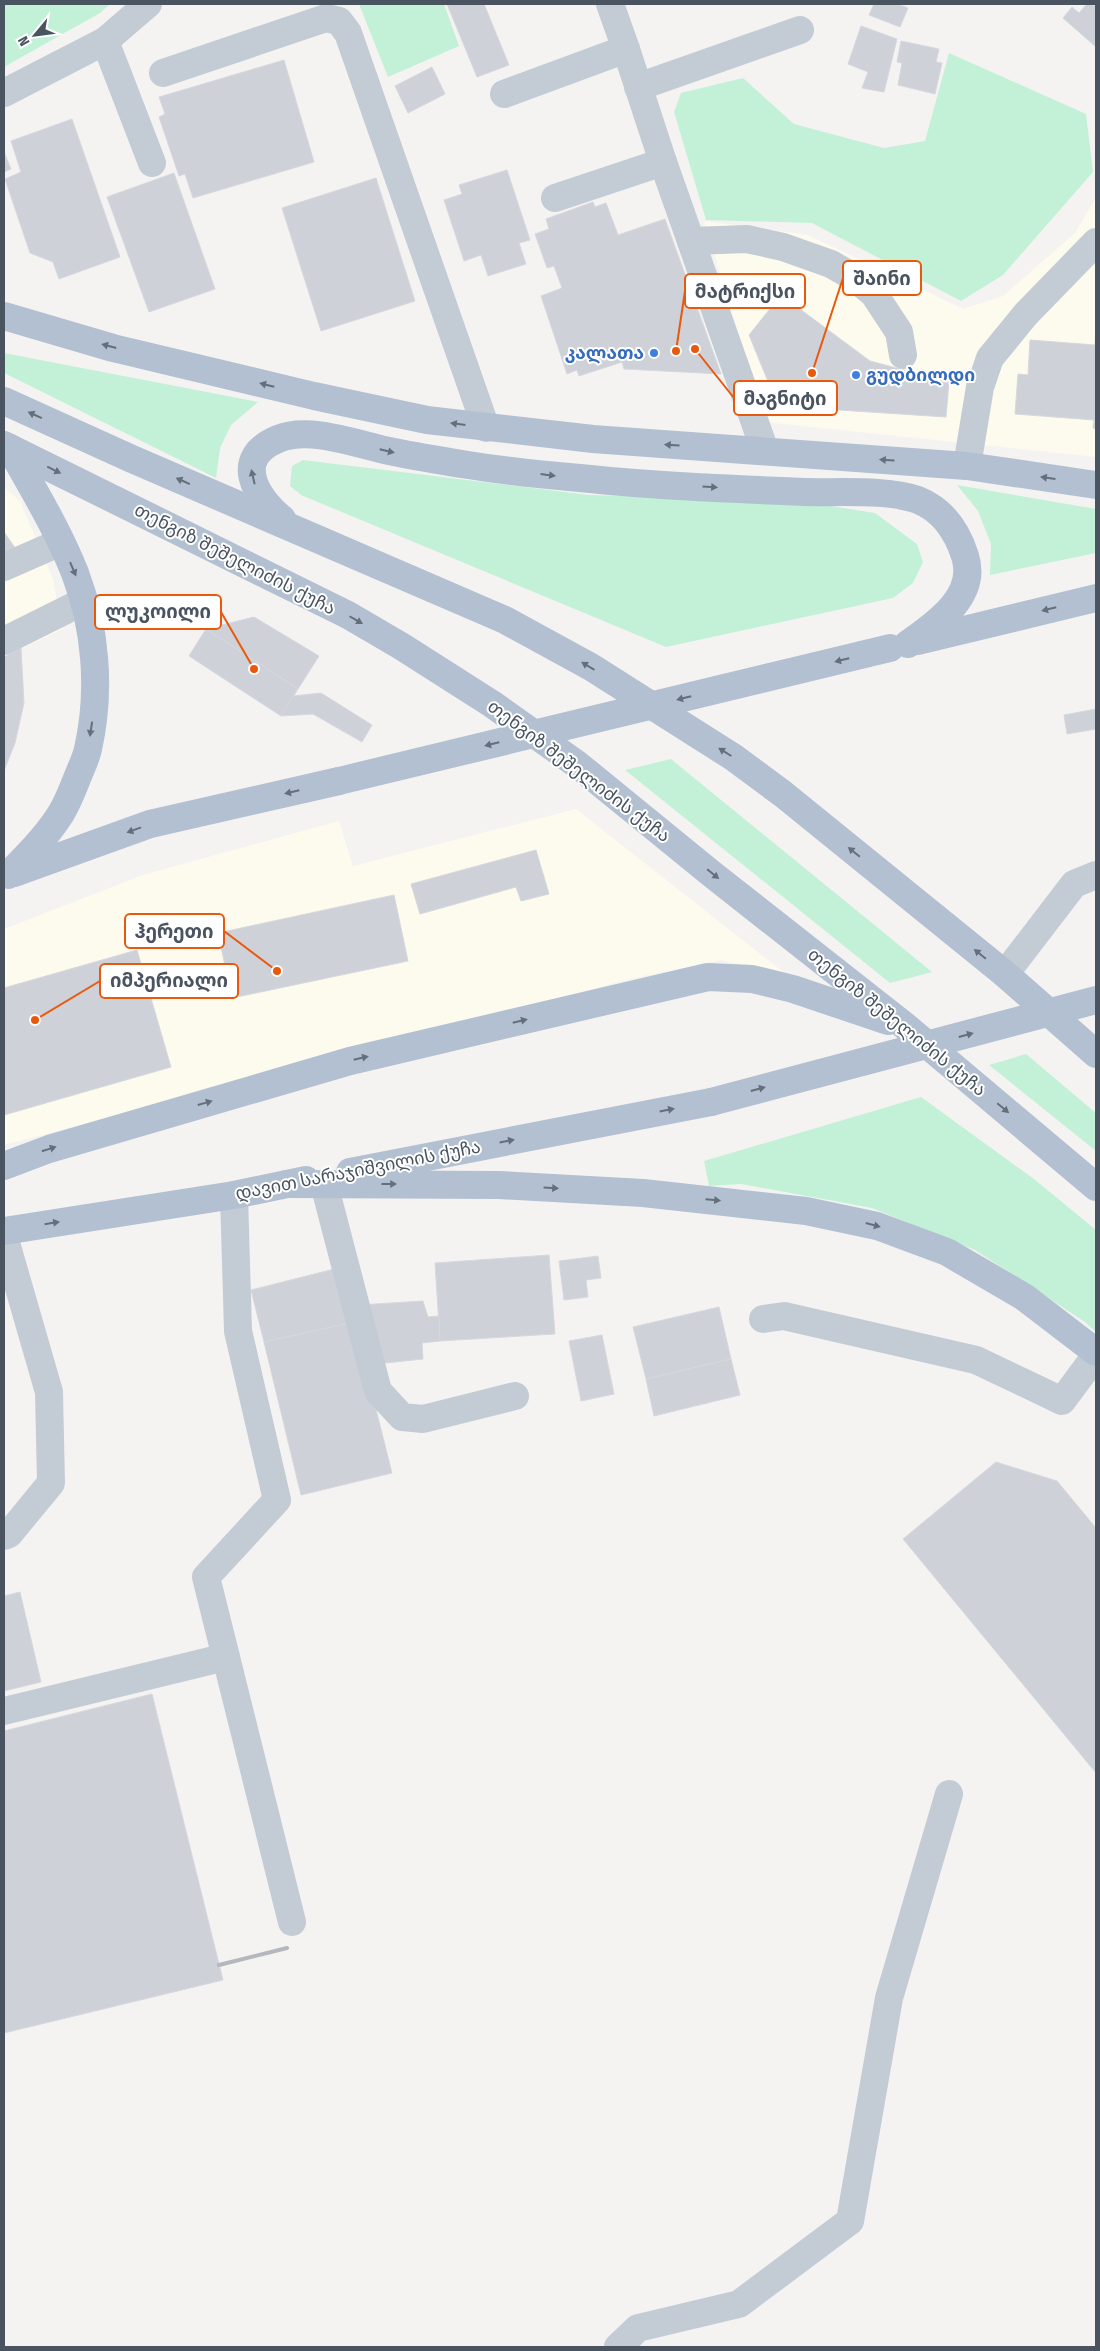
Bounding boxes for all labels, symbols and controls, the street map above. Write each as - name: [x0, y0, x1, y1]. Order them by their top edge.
- north arrow: [10, 10, 60, 60]
- text: N: [15, 33, 34, 49]
- callout: შაინი: [843, 261, 921, 295]
- text: შაინი: [853, 267, 911, 290]
- callout: მატრიქსი: [685, 274, 805, 308]
- text: მატრიქსი: [695, 280, 795, 303]
- one-way arrow: [102, 342, 117, 350]
- place label: კალათა: [565, 342, 644, 364]
- marker: კალათა: [648, 347, 660, 359]
- place label: გუდბილდი: [866, 364, 975, 386]
- marker: გუდბილდი: [850, 369, 862, 381]
- one-way arrow: [259, 381, 275, 389]
- callout: მაგნიტი: [734, 381, 837, 415]
- text: მაგნიტი: [743, 387, 827, 410]
- one-way arrow: [28, 410, 42, 418]
- one-way arrow: [450, 420, 466, 428]
- one-way arrow: [664, 440, 680, 448]
- one-way arrow: [380, 447, 395, 455]
- one-way arrow: [878, 456, 894, 464]
- one-way arrow: [47, 466, 61, 474]
- one-way arrow: [249, 470, 257, 485]
- one-way arrow: [540, 471, 556, 479]
- one-way arrow: [1040, 474, 1056, 482]
- one-way arrow: [176, 477, 190, 485]
- one-way arrow: [702, 483, 718, 491]
- street label: თენგიზ შეშელიძის ქუჩა: [131, 499, 339, 619]
- one-way arrow: [69, 562, 77, 577]
- callout: ლუკოილი: [95, 595, 221, 629]
- text: ლუკოილი: [105, 600, 211, 623]
- one-way arrow: [1041, 605, 1056, 613]
- one-way arrow: [350, 616, 363, 625]
- one-way arrow: [835, 656, 850, 664]
- one-way arrow: [581, 661, 594, 670]
- one-way arrow: [677, 694, 692, 702]
- street label: თენგიზ შეშელიძის ქუჩა: [483, 695, 675, 847]
- one-way arrow: [87, 721, 95, 737]
- one-way arrow: [485, 740, 500, 748]
- one-way arrow: [719, 747, 732, 757]
- one-way arrow: [284, 788, 299, 796]
- one-way arrow: [126, 826, 141, 834]
- one-way arrow: [848, 846, 861, 857]
- one-way arrow: [706, 869, 719, 880]
- callout: ჰერეთი: [125, 914, 224, 948]
- text: ჰერეთი: [135, 920, 213, 943]
- street label: თენგიზ შეშელიძის ქუჩა: [803, 943, 991, 1101]
- one-way arrow: [974, 948, 987, 959]
- callout: იმპერიალი: [100, 964, 238, 998]
- text: იმპერიალი: [110, 969, 228, 992]
- one-way arrow: [512, 1017, 527, 1025]
- one-way arrow: [958, 1030, 973, 1038]
- one-way arrow: [354, 1054, 369, 1062]
- one-way arrow: [750, 1085, 765, 1093]
- one-way arrow: [198, 1098, 213, 1106]
- one-way arrow: [996, 1102, 1009, 1113]
- one-way arrow: [659, 1106, 675, 1114]
- street label: დავით სარაჯიშვილის ქუჩა: [233, 1135, 483, 1205]
- one-way arrow: [499, 1137, 515, 1145]
- one-way arrow: [42, 1145, 57, 1152]
- one-way arrow: [381, 1180, 397, 1188]
- one-way arrow: [543, 1184, 559, 1192]
- one-way arrow: [705, 1196, 721, 1204]
- one-way arrow: [44, 1219, 60, 1227]
- one-way arrow: [866, 1222, 881, 1230]

